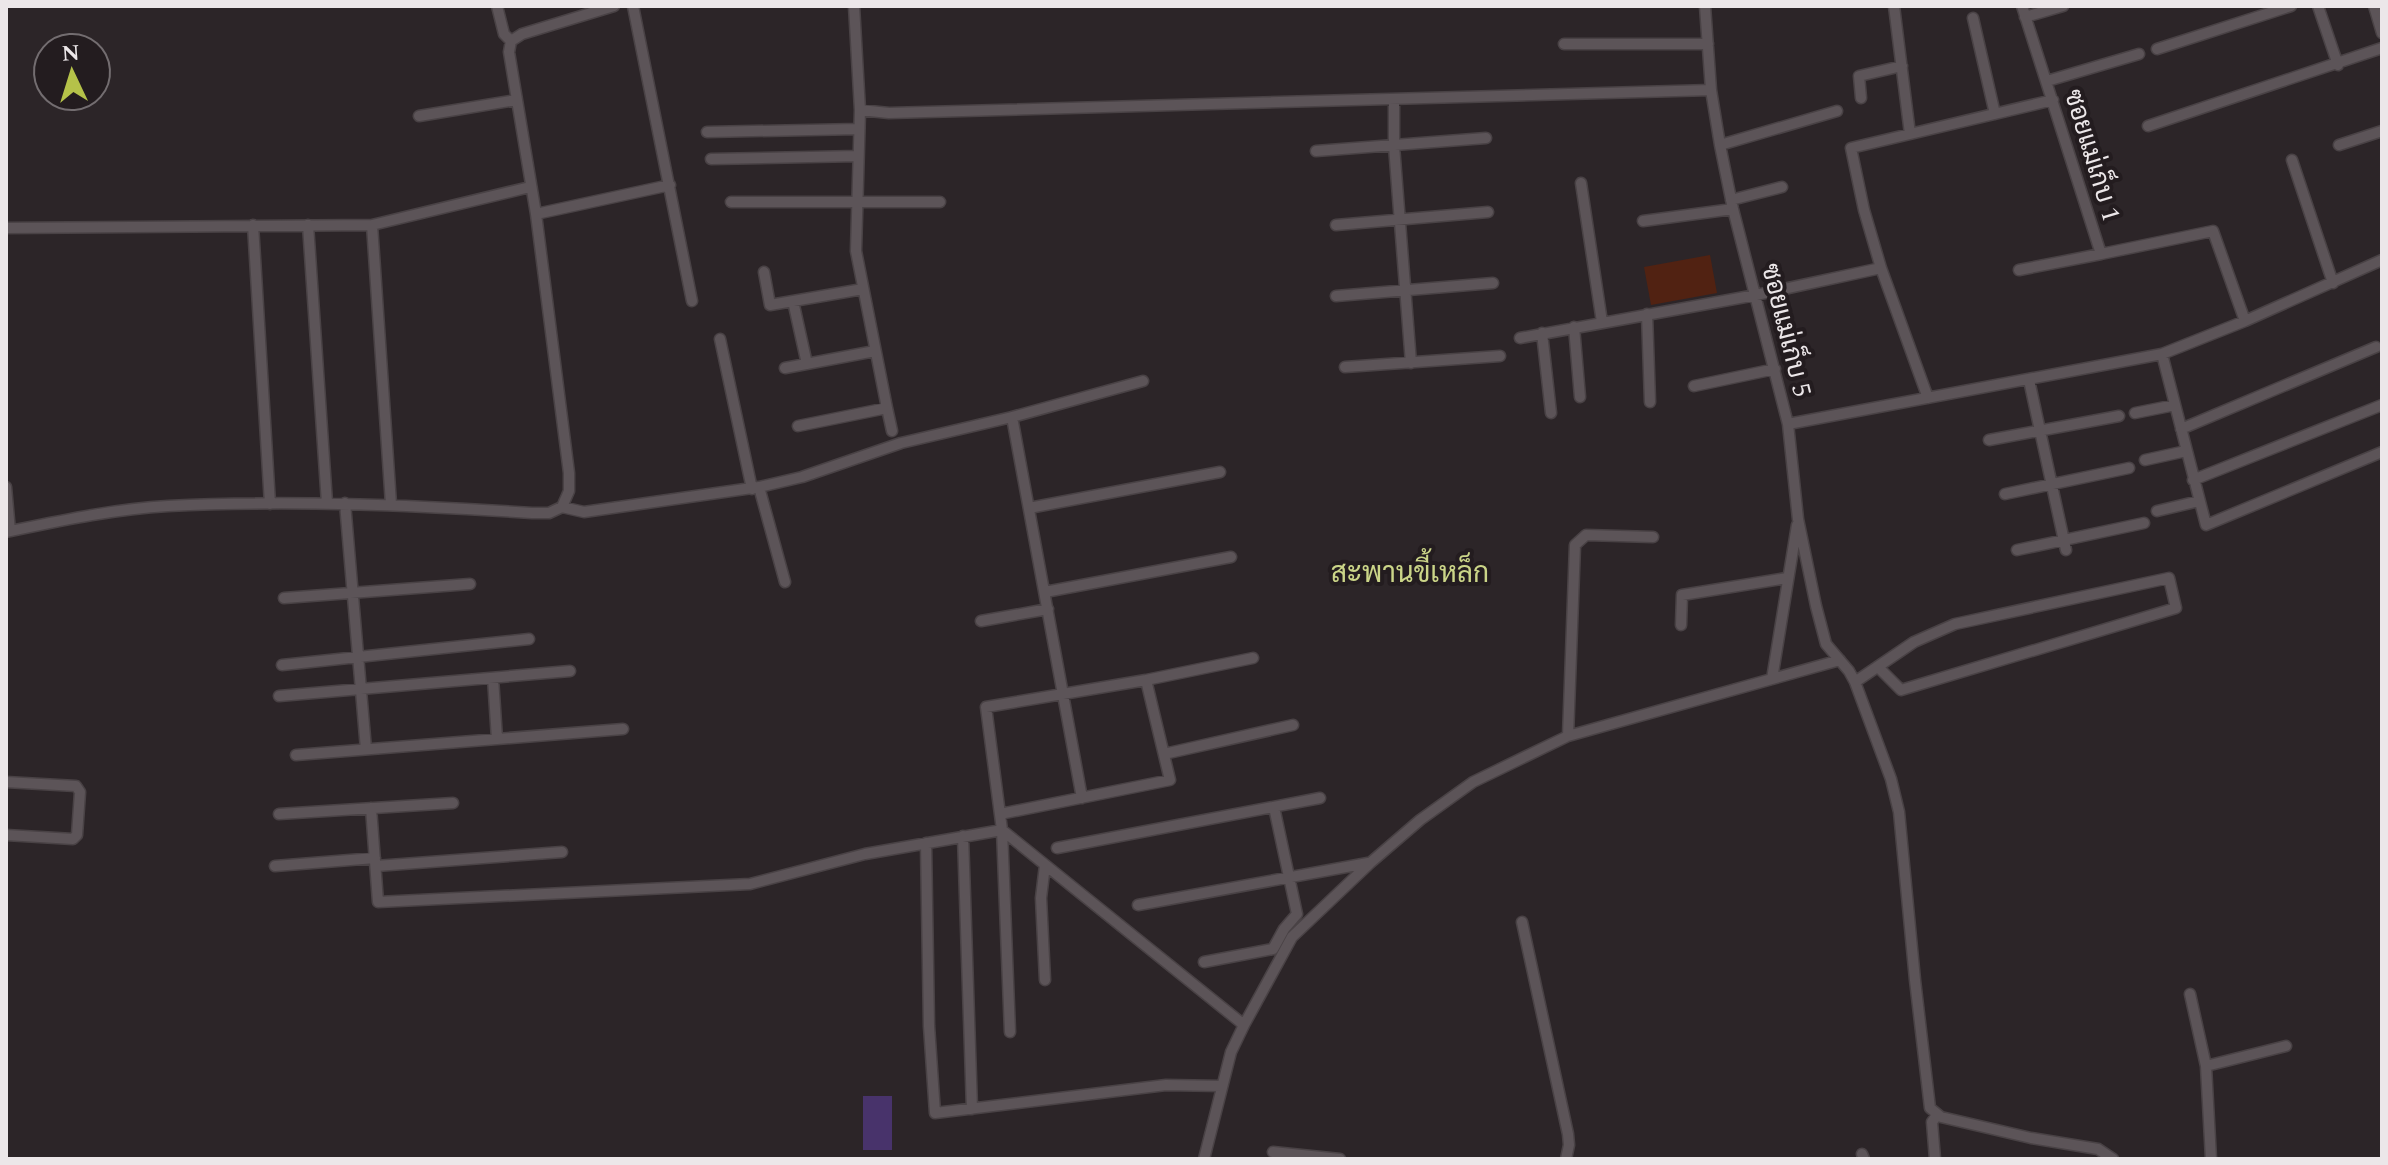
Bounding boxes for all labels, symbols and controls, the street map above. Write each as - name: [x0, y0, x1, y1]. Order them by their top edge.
- north arrow: [32, 32, 112, 112]
- text: N: [61, 36, 81, 71]
- street label: ซอยแม่เก็บ 1: [2053, 84, 2131, 226]
- street label: ซอยแม่เก็บ 5: [1750, 259, 1822, 401]
- district label: สะพานขี้เหล็ก: [1331, 548, 1489, 595]

